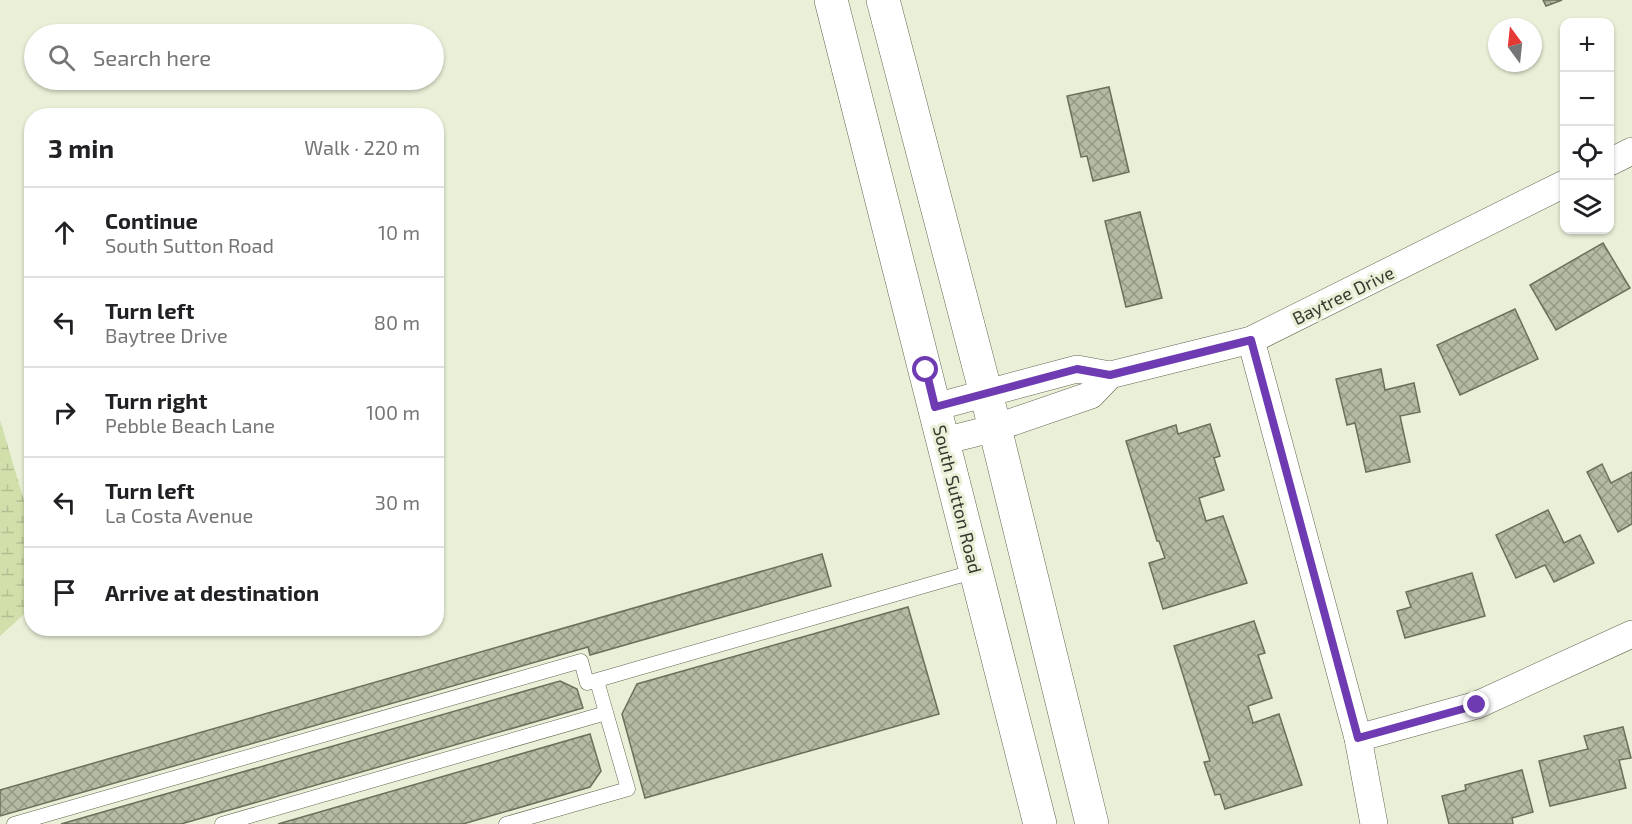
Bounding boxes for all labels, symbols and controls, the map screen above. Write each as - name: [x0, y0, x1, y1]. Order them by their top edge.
- north arrow: [1488, 18, 1542, 72]
- map controls: [1560, 18, 1614, 234]
- button: +: [1560, 18, 1614, 72]
- search box: [24, 24, 444, 90]
- icon: search: [45, 41, 78, 74]
- text: Search here: [93, 44, 211, 70]
- button: −: [1560, 72, 1614, 126]
- button: locate: [1560, 126, 1614, 180]
- text: 3 min: [48, 132, 114, 163]
- text: Walk · 220 m: [304, 135, 420, 159]
- button: layers: [1560, 180, 1614, 234]
- text: Continue: [105, 207, 198, 233]
- icon: ahead: [48, 216, 81, 249]
- text: 10 m: [378, 220, 420, 244]
- text: South Sutton Road: [105, 233, 274, 257]
- street label: Baytree Drive: [1289, 261, 1397, 329]
- text: Turn left: [105, 297, 194, 323]
- icon: left: [48, 306, 81, 339]
- text: 80 m: [374, 310, 420, 334]
- text: Baytree Drive: [105, 323, 228, 347]
- route start: [912, 356, 938, 382]
- text: Turn right: [105, 387, 207, 413]
- icon: right: [48, 396, 81, 429]
- text: 100 m: [366, 400, 420, 424]
- text: Pebble Beach Lane: [105, 413, 275, 437]
- street label: South Sutton Road: [929, 423, 987, 575]
- text: Turn left: [105, 477, 194, 503]
- icon: left: [48, 486, 81, 519]
- text: 30 m: [375, 490, 420, 514]
- text: La Costa Avenue: [105, 503, 253, 527]
- icon: arrive: [48, 576, 81, 609]
- text: Arrive at destination: [105, 579, 319, 605]
- route end: [1463, 691, 1489, 717]

